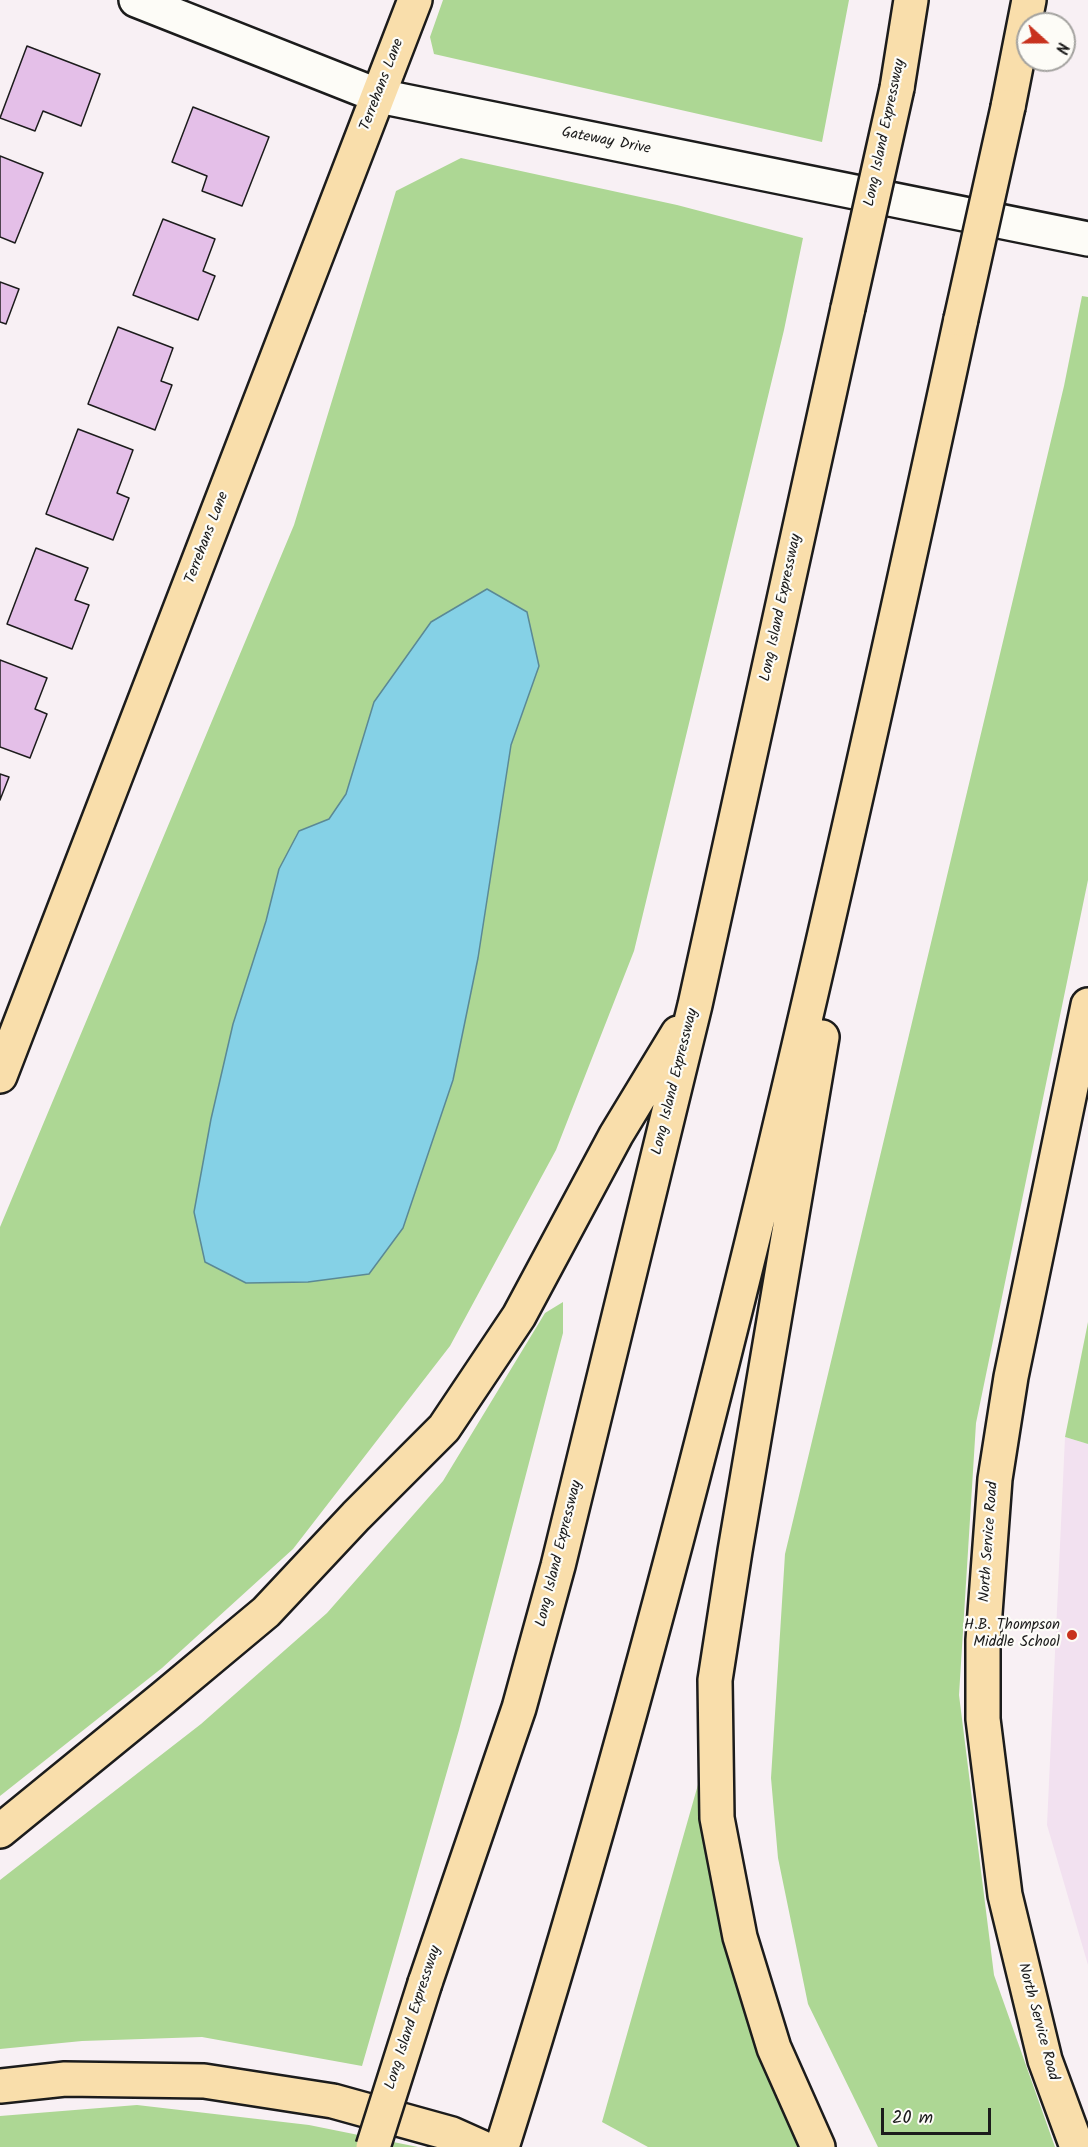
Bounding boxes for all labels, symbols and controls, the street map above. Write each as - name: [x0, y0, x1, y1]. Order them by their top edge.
- north arrow: [1016, 12, 1076, 72]
- street label: Terrehans Lane: [357, 37, 409, 133]
- text: N: [1048, 39, 1075, 57]
- street label: Long Island Expressway: [862, 58, 910, 208]
- street label: Gateway Drive: [560, 125, 652, 159]
- street label: Terrehans Lane: [182, 490, 234, 586]
- street label: Long Island Expressway: [758, 533, 806, 683]
- street label: Long Island Expressway: [649, 1007, 703, 1157]
- street label: Long Island Expressway: [533, 1479, 587, 1629]
- street label: North Service Road: [977, 1481, 1003, 1603]
- place label: H.B. Thompson Middle School: [964, 1617, 1060, 1652]
- marker: H.B. Thompson Middle School: [1065, 1628, 1079, 1642]
- street label: Long Island Expressway: [382, 1944, 446, 2092]
- street label: North Service Road: [1013, 1961, 1061, 2083]
- scale bar: [884, 2096, 994, 2134]
- text: 20 m: [892, 2104, 933, 2133]

